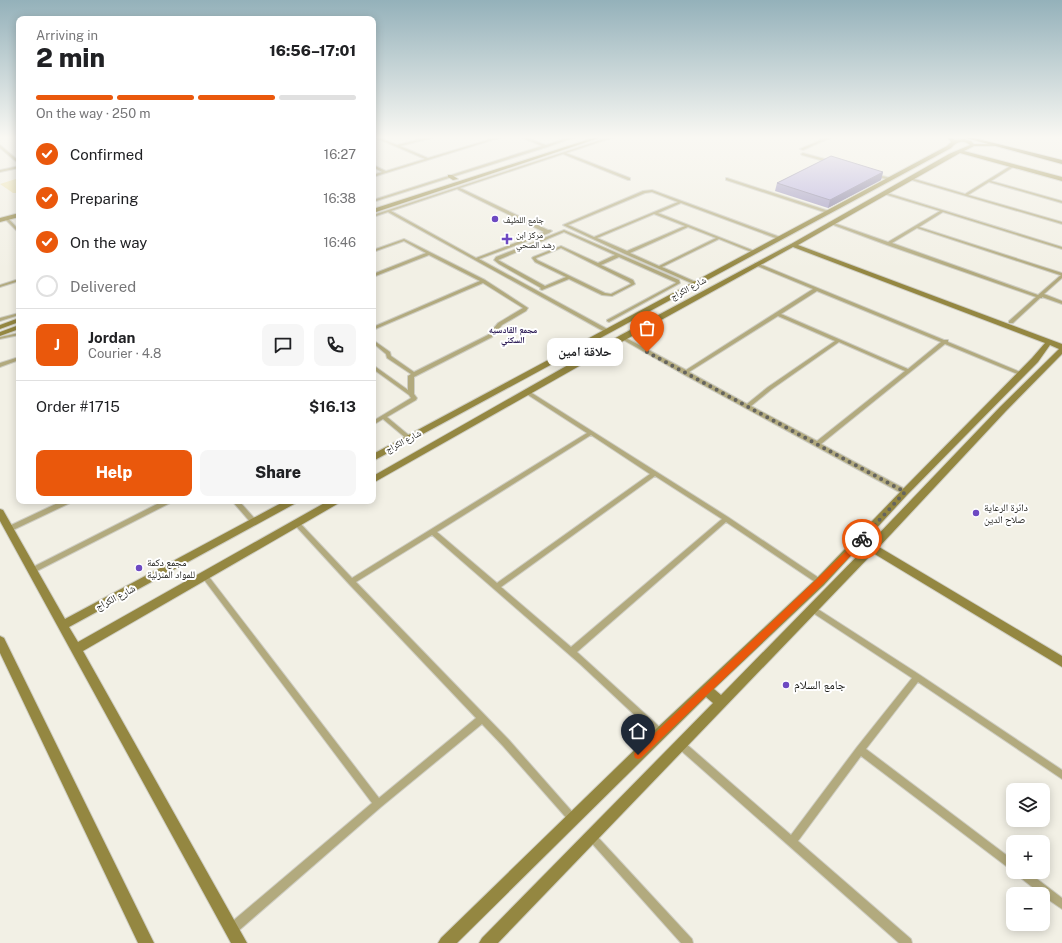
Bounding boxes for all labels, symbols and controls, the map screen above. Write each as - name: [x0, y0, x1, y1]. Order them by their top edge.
- text: Arriving in: [36, 28, 98, 43]
- text: 2 min: [36, 42, 105, 73]
- text: 16:56–17:01: [269, 42, 356, 59]
- text: On the way · 250 m: [36, 106, 151, 121]
- icon: check: [36, 143, 58, 165]
- text: Confirmed: [70, 146, 143, 163]
- text: 16:27: [324, 147, 356, 162]
- icon: check: [36, 187, 58, 209]
- text: Preparing: [70, 190, 139, 207]
- text: 16:38: [323, 191, 356, 206]
- marker: جامع اللطیف: [490, 214, 500, 224]
- place label: جامع اللطیف: [503, 214, 544, 226]
- place label: مركز ابن رشد الصحي: [516, 229, 556, 252]
- icon: check: [36, 231, 58, 253]
- marker: مركز ابن رشد الصحي: [501, 233, 513, 245]
- text: On the way: [70, 234, 147, 251]
- text: 16:46: [324, 235, 356, 250]
- street label: شارع الكراج: [668, 274, 708, 303]
- text: Delivered: [70, 278, 136, 295]
- pin: [630, 311, 664, 352]
- icon: bag: [636, 317, 658, 339]
- button: chat: [262, 324, 304, 366]
- button: phone: [314, 324, 356, 366]
- district label: مجمع القادسيه السكني: [489, 324, 537, 347]
- text: Jordan: [88, 329, 135, 346]
- text: J: [54, 336, 60, 353]
- callout: حلاقة امين: [547, 338, 623, 366]
- text: حلاقة امين: [558, 344, 612, 359]
- text: Courier · 4.8: [88, 346, 161, 361]
- text: Order #1715: [36, 398, 120, 415]
- text: $16.13: [309, 398, 356, 415]
- street label: شارع الكراج: [383, 427, 423, 456]
- button: Help: [36, 450, 192, 496]
- button: Share: [200, 450, 356, 496]
- place label: دائرة الرعاية صلاح الدين: [984, 501, 1028, 526]
- marker: دائرة الرعاية صلاح الدين: [971, 508, 981, 518]
- courier: [842, 519, 882, 559]
- icon: bike: [851, 528, 873, 550]
- place label: مجمع دكمة للمواد المنزلية: [147, 556, 195, 580]
- marker: مجمع دكمة للمواد المنزلية: [134, 563, 144, 573]
- street label: شارع الكراج: [93, 581, 138, 613]
- place label: جامع السلام: [794, 678, 846, 693]
- marker: جامع السلام: [781, 680, 791, 690]
- pin: [621, 714, 655, 755]
- icon: home: [627, 720, 649, 742]
- map controls: [1006, 783, 1050, 931]
- button: layers: [1006, 783, 1050, 827]
- button: +: [1006, 835, 1050, 879]
- button: −: [1006, 887, 1050, 931]

